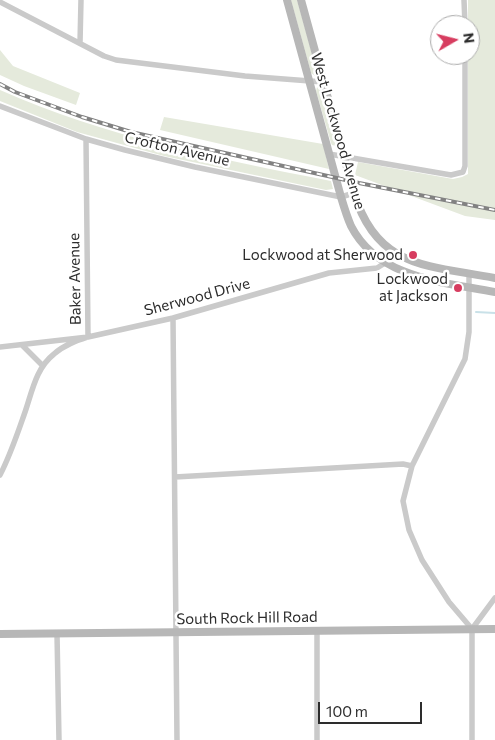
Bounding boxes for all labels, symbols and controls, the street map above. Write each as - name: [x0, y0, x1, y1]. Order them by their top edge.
- north arrow: [430, 15, 480, 65]
- text: N: [460, 32, 479, 44]
- street label: West Lockwood Avenue: [307, 51, 369, 211]
- street label: Crofton Avenue: [123, 128, 231, 170]
- street label: Baker Avenue: [65, 233, 85, 325]
- place label: Lockwood at Sherwood: [242, 246, 403, 264]
- marker: Lockwood at Sherwood: [407, 249, 419, 261]
- place label: Lockwood at Jackson: [377, 270, 448, 305]
- street label: Sherwood Drive: [142, 274, 252, 320]
- marker: Lockwood at Jackson: [452, 282, 464, 294]
- street label: South Rock Hill Road: [176, 608, 318, 628]
- scale bar: [320, 692, 424, 724]
- text: 100 m: [326, 702, 368, 720]

